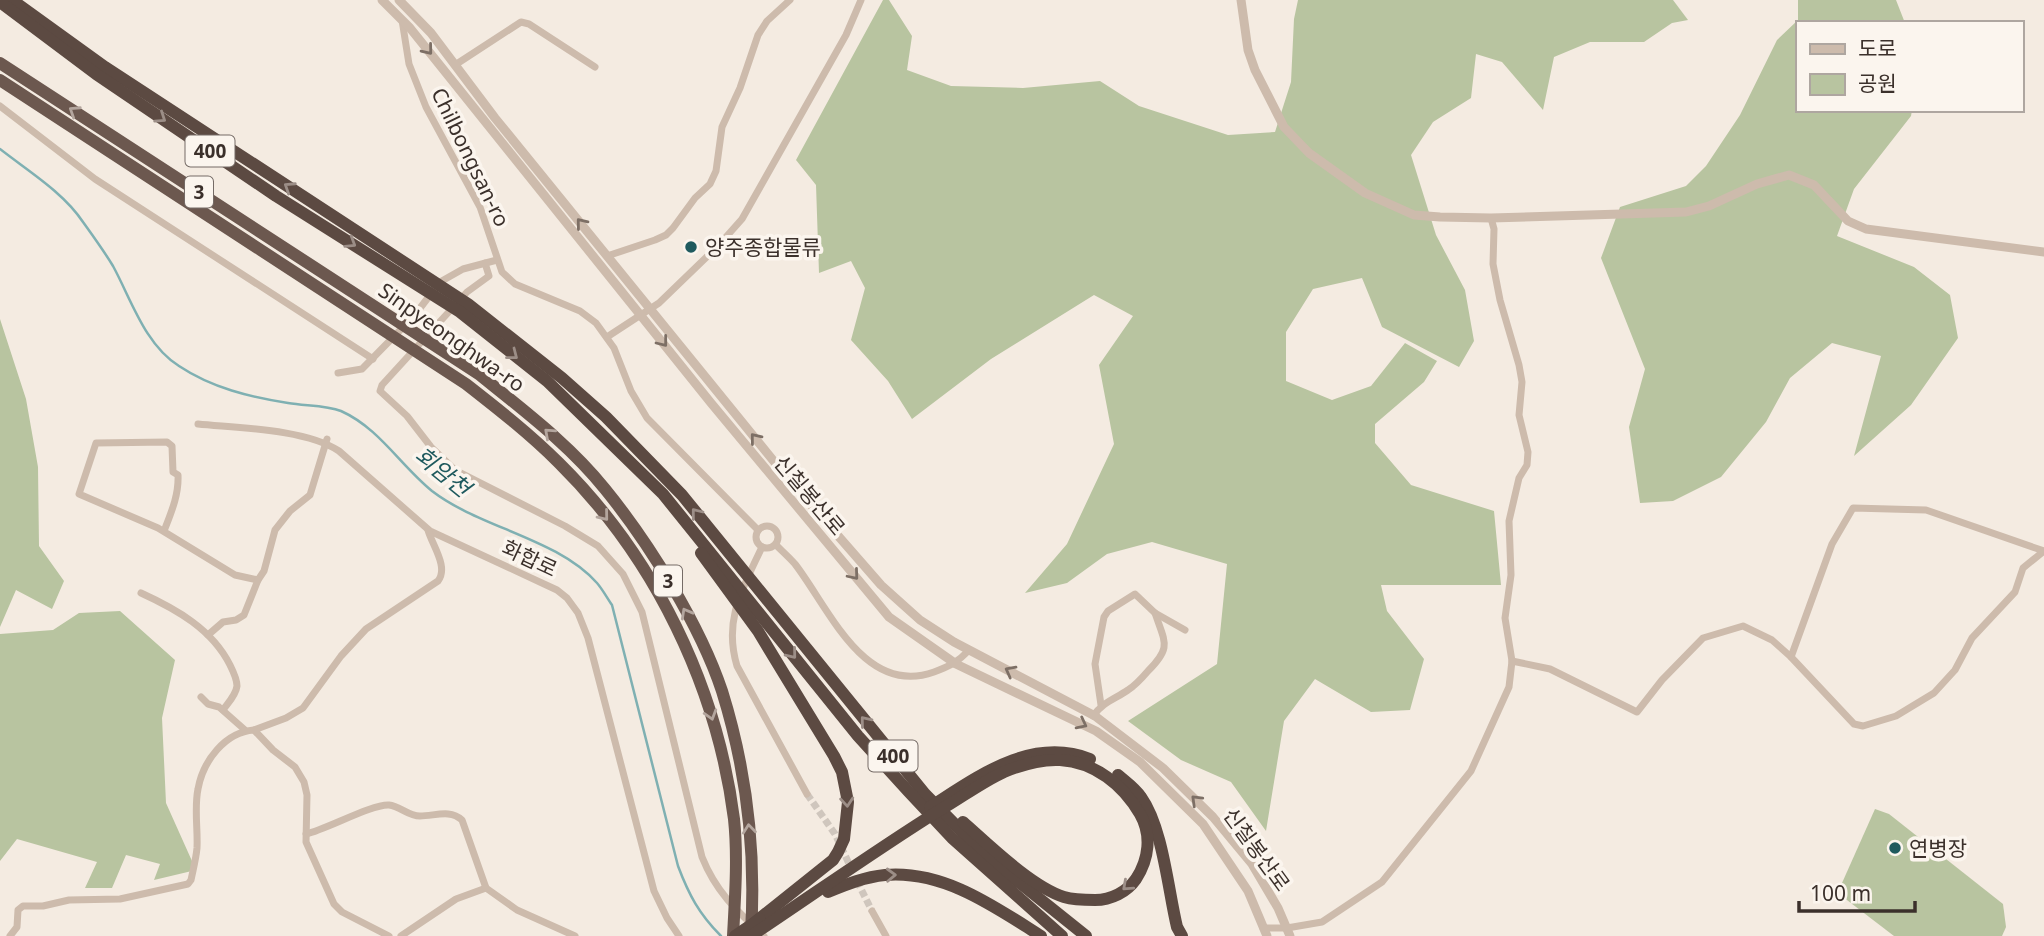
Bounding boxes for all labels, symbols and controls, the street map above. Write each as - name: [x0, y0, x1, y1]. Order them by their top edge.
- legend: [1796, 21, 2023, 112]
- text: 도로: [1858, 34, 1897, 62]
- one-way arrow: [420, 43, 433, 55]
- text: 공원: [1858, 69, 1897, 97]
- street label: Chilbongsan-ro: [425, 83, 517, 231]
- one-way arrow: [69, 107, 82, 119]
- one-way arrow: [153, 110, 166, 123]
- road number: 400: [186, 136, 234, 167]
- road number: 3: [185, 176, 213, 208]
- one-way arrow: [284, 182, 297, 195]
- one-way arrow: [576, 219, 589, 231]
- place label: 양주종합물류: [705, 233, 821, 261]
- one-way arrow: [343, 234, 356, 247]
- marker: 양주종합물류: [683, 239, 699, 255]
- street label: Sinpyeonghwa-ro: [373, 276, 531, 398]
- one-way arrow: [654, 335, 667, 347]
- one-way arrow: [506, 346, 518, 359]
- one-way arrow: [544, 429, 557, 441]
- one-way arrow: [751, 433, 764, 445]
- water label: 회암천: [408, 439, 480, 505]
- street label: 신칠봉산로: [768, 449, 852, 541]
- one-way arrow: [596, 508, 609, 520]
- one-way arrow: [692, 508, 705, 521]
- street label: 화합로: [498, 533, 562, 583]
- road number: 3: [654, 566, 682, 596]
- one-way arrow: [845, 567, 858, 580]
- one-way arrow: [681, 607, 694, 620]
- one-way arrow: [783, 646, 796, 658]
- one-way arrow: [1005, 666, 1018, 680]
- one-way arrow: [703, 708, 718, 720]
- one-way arrow: [1075, 715, 1087, 729]
- one-way arrow: [861, 716, 874, 729]
- road number: 400: [868, 740, 917, 772]
- one-way arrow: [839, 796, 854, 807]
- one-way arrow: [1191, 796, 1204, 809]
- street label: 신칠봉산로: [1217, 802, 1297, 896]
- one-way arrow: [742, 823, 757, 835]
- place label: 연병장: [1909, 834, 1967, 862]
- marker: 연병장: [1887, 840, 1903, 856]
- one-way arrow: [886, 868, 897, 883]
- scale bar: [1799, 870, 1914, 914]
- one-way arrow: [1122, 878, 1135, 890]
- text: 100 m: [1810, 879, 1871, 907]

